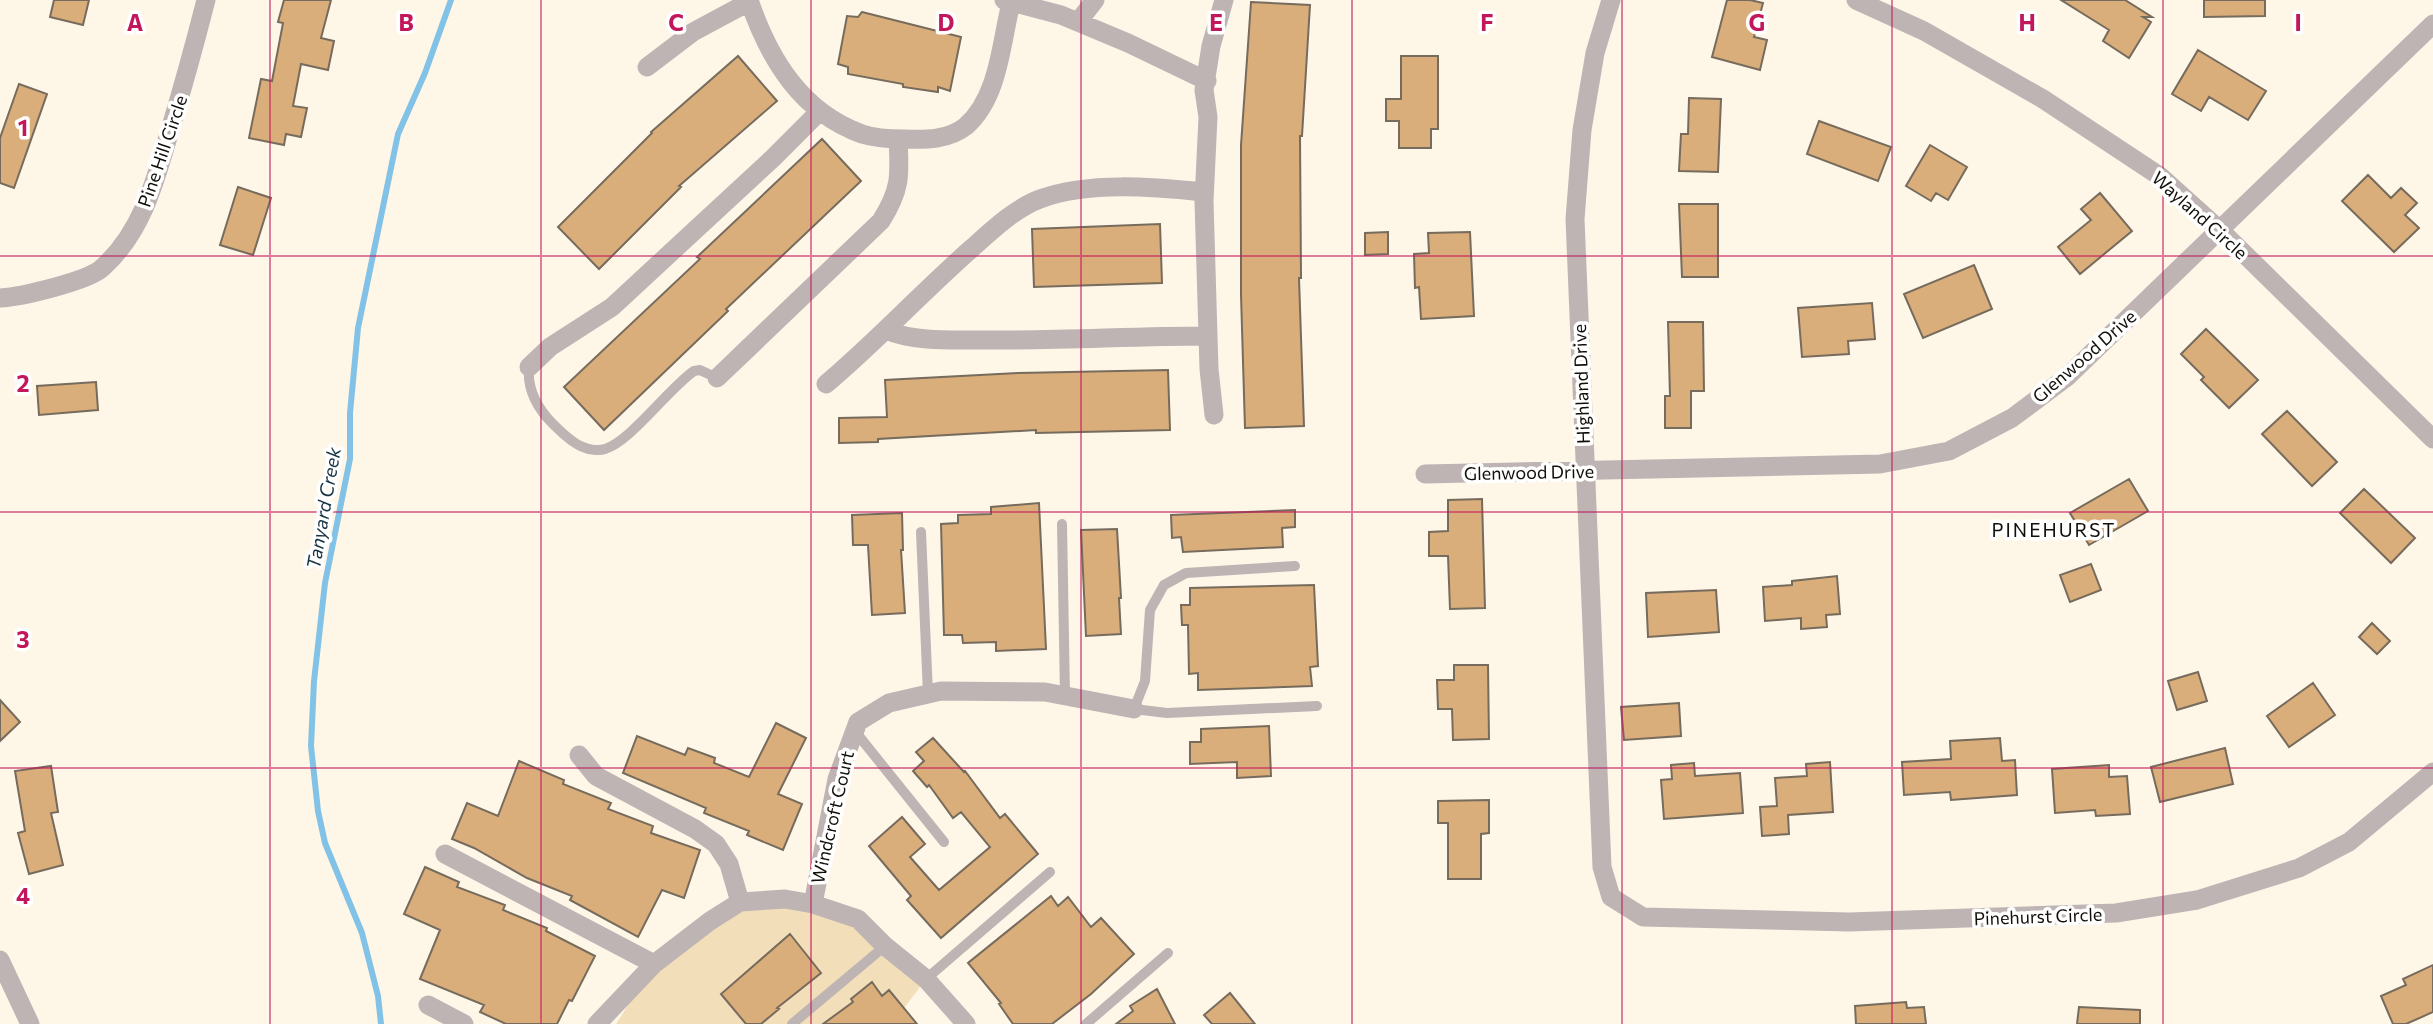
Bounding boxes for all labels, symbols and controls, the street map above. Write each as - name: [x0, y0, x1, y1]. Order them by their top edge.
- text: A: [127, 8, 144, 36]
- text: B: [398, 8, 414, 36]
- text: C: [668, 8, 684, 36]
- text: D: [938, 8, 955, 36]
- text: E: [1209, 8, 1223, 36]
- text: F: [1480, 8, 1494, 36]
- text: G: [1749, 8, 1765, 36]
- text: H: [2018, 8, 2036, 36]
- text: I: [2294, 8, 2302, 36]
- street label: Pine Hill Circle: [133, 92, 191, 210]
- text: 1: [18, 113, 28, 141]
- street label: Wayland Circle: [2148, 166, 2252, 264]
- street label: Glenwood Drive: [2028, 305, 2140, 407]
- street label: Highland Drive: [1568, 324, 1594, 444]
- text: 2: [16, 369, 30, 397]
- water label: Tanyard Creek: [301, 445, 345, 571]
- street label: Glenwood Drive: [1464, 460, 1594, 484]
- district label: PINEHURST: [1992, 518, 2116, 541]
- text: 3: [16, 625, 30, 653]
- street label: Windcroft Court: [806, 748, 858, 886]
- text: 4: [16, 881, 30, 909]
- street label: Pinehurst Circle: [1973, 903, 2103, 929]

